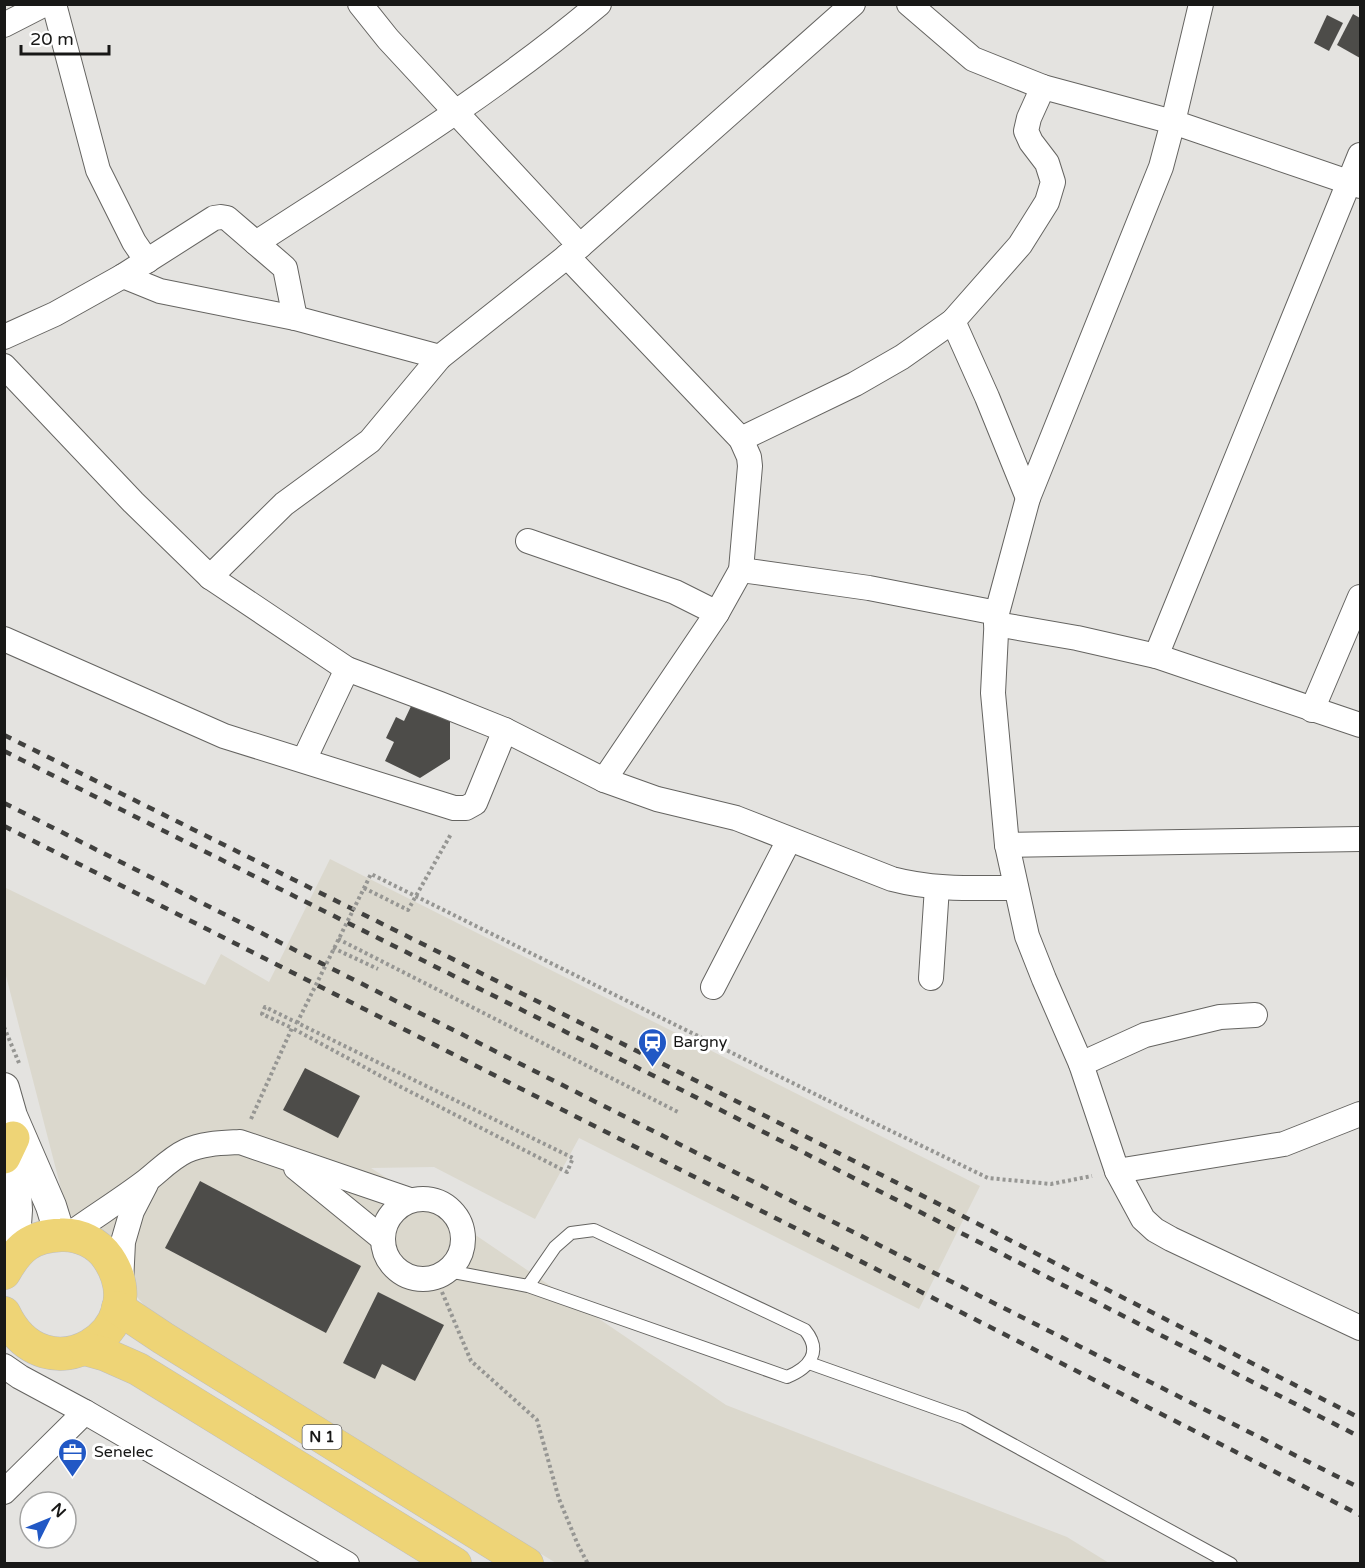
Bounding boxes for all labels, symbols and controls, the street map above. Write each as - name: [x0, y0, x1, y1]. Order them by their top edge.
- scale bar: [21, 18, 110, 56]
- text: 20 m: [30, 28, 74, 50]
- station icon: Bargny: [636, 1026, 668, 1068]
- place label: Bargny: [673, 1032, 728, 1052]
- road number: N 1: [302, 1425, 342, 1449]
- office icon: Senelec: [57, 1436, 89, 1478]
- place label: Senelec: [94, 1442, 153, 1462]
- north arrow: [18, 1490, 78, 1550]
- text: N: [47, 1499, 70, 1522]

